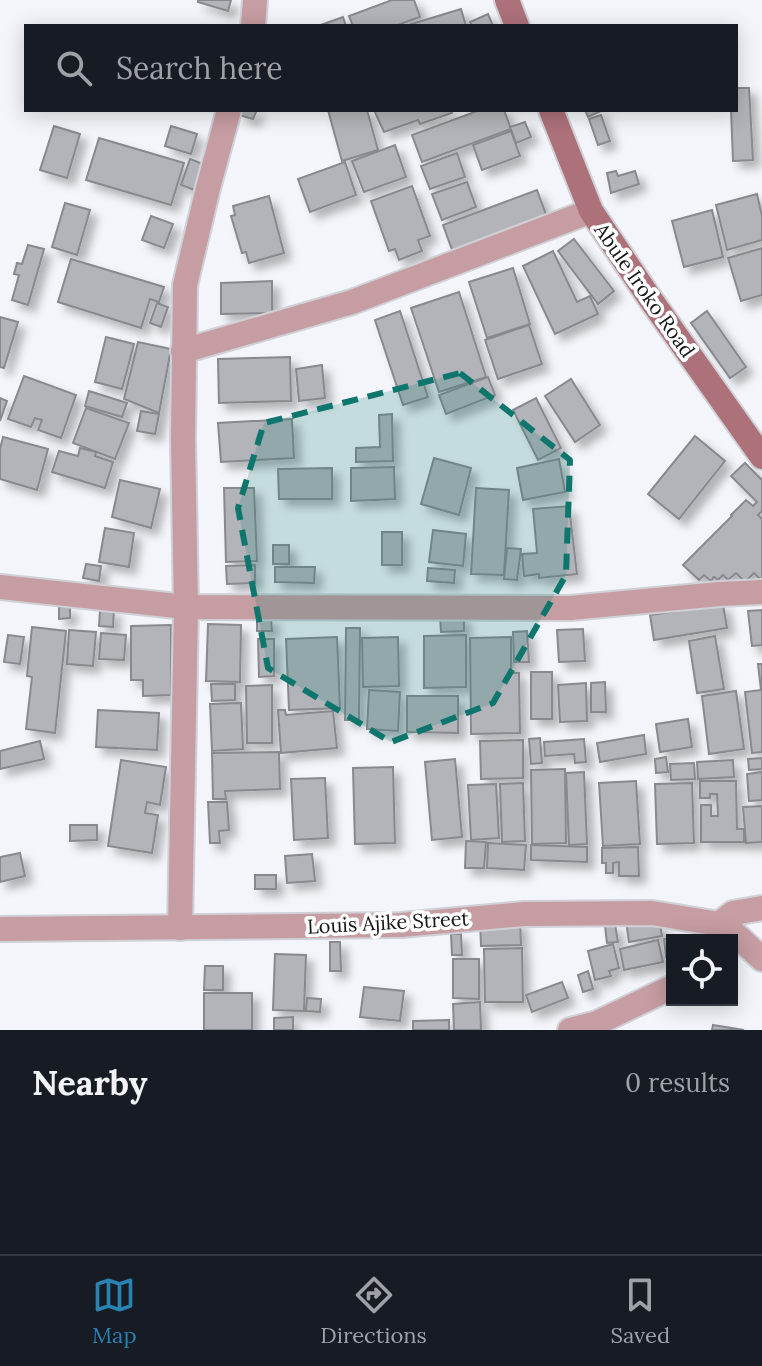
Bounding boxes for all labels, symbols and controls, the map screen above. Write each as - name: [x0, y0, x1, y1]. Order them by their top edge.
- search box: [24, 24, 738, 112]
- icon: search: [52, 46, 96, 90]
- text: Search here: [116, 49, 283, 87]
- street label: Abule Iroko Road: [589, 217, 701, 362]
- street label: Louis Ajike Street: [306, 905, 470, 939]
- map controls: [666, 934, 738, 1006]
- button: locate: [666, 934, 738, 1006]
- text: Nearby: [32, 1061, 148, 1104]
- text: 0 results: [625, 1066, 730, 1099]
- tab: Map: [92, 1273, 137, 1349]
- tab: Directions: [320, 1273, 427, 1349]
- tab: Saved: [611, 1273, 670, 1349]

